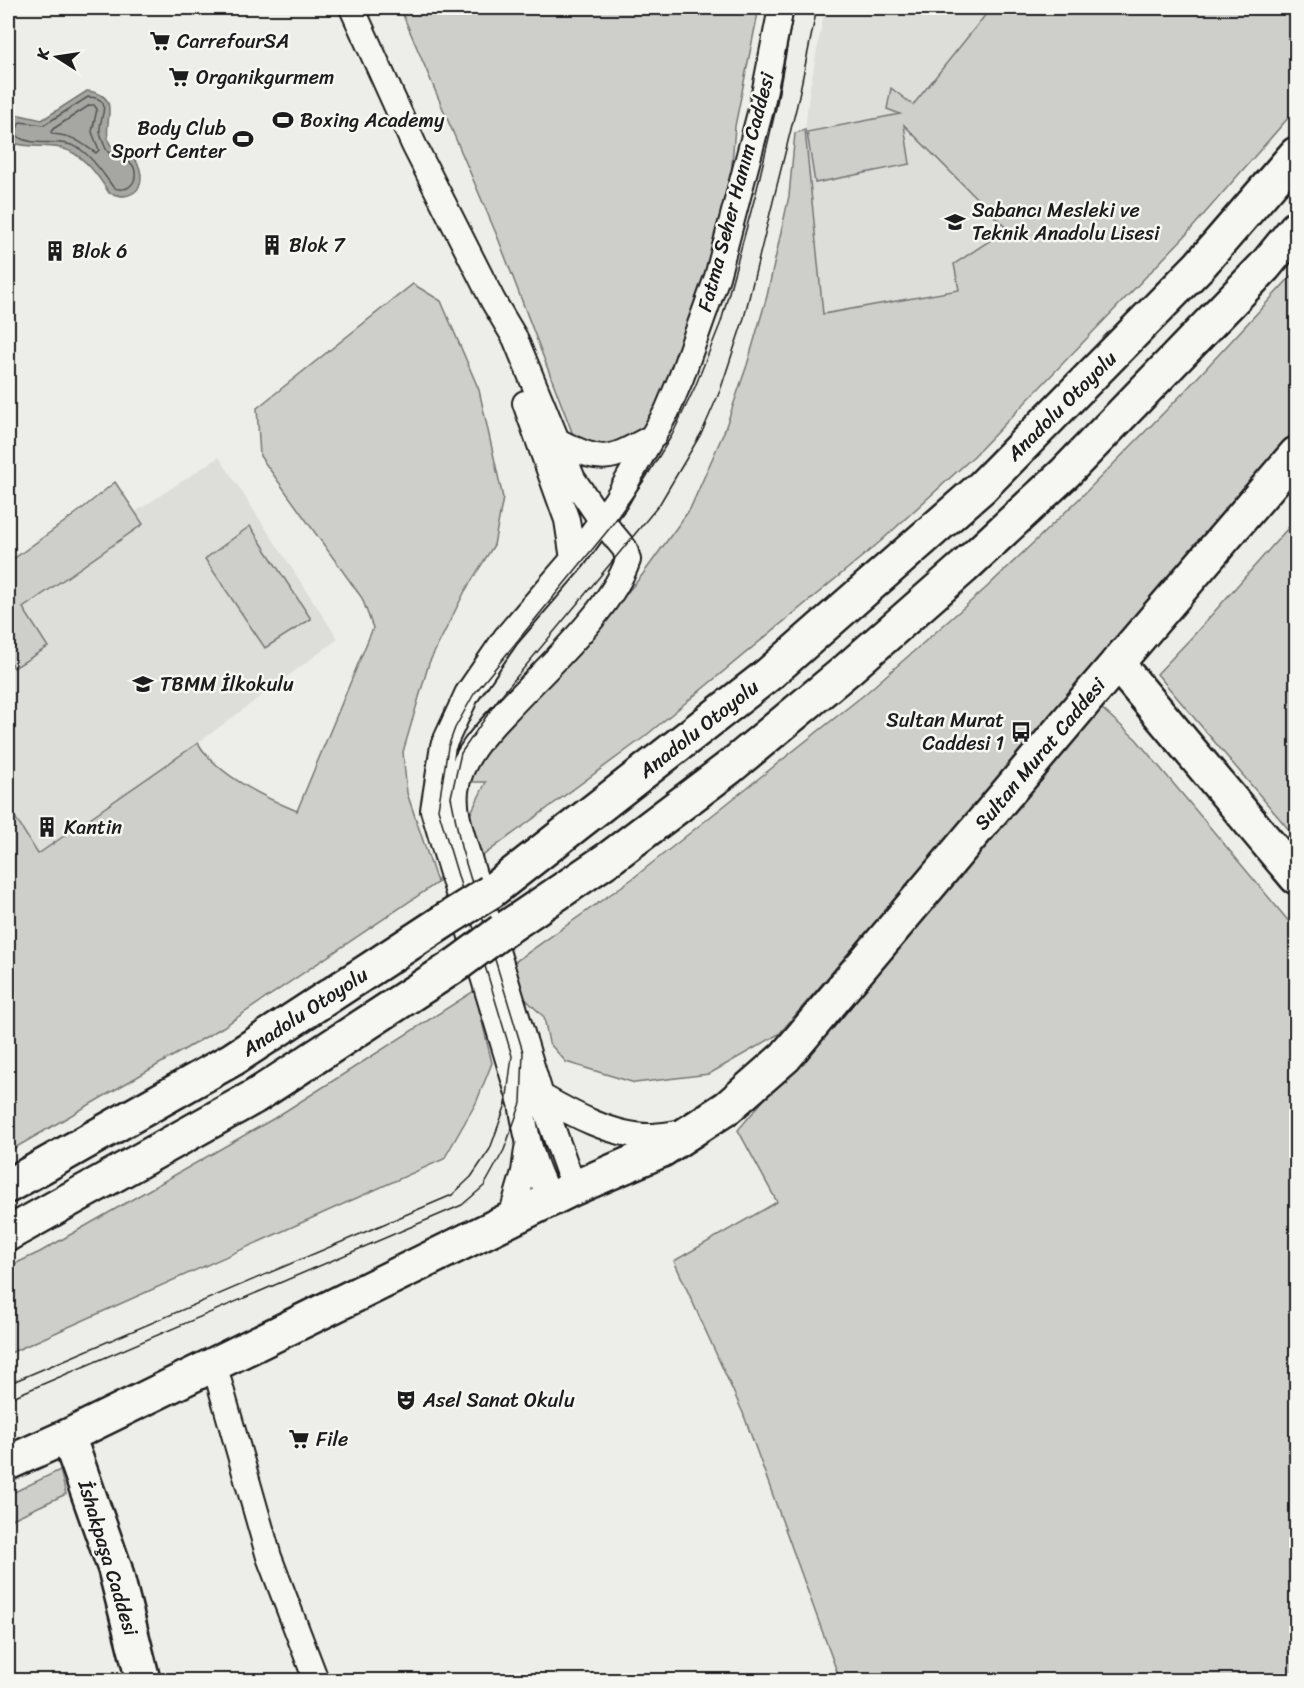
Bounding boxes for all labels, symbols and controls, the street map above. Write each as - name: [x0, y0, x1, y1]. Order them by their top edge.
- place label: CarrefourSA: [177, 24, 289, 59]
- north arrow: [27, 27, 87, 87]
- supermarket icon: CarrefourSA: [148, 29, 172, 53]
- text: K: [27, 45, 58, 63]
- place label: Organikgurmem: [196, 60, 334, 95]
- supermarket icon: Organikgurmem: [167, 65, 191, 89]
- street label: Fatma Seher Hanım Caddesi: [687, 68, 785, 315]
- place label: Boxing Academy: [300, 103, 445, 138]
- sports icon: Boxing Academy: [271, 108, 295, 132]
- place label: Body Club Sport Center: [111, 111, 227, 169]
- sports icon: Body Club Sport Center: [231, 127, 255, 151]
- place label: Sabancı Mesleki ve Teknik Anadolu Lisesi: [972, 193, 1161, 251]
- school or university icon: Sabancı Mesleki ve Teknik Anadolu Lisesi: [943, 210, 967, 234]
- place label: Blok 7: [289, 228, 346, 263]
- building icon: Blok 7: [260, 233, 284, 257]
- place label: Blok 6: [72, 234, 128, 269]
- building icon: Blok 6: [43, 239, 67, 263]
- street label: Anadolu Otoyolu: [998, 342, 1126, 470]
- place label: TBMM İlkokulu: [160, 667, 294, 702]
- street label: Sultan Murat Caddesi: [965, 668, 1116, 838]
- street label: Anadolu Otoyolu: [630, 670, 767, 788]
- school or university icon: TBMM İlkokulu: [131, 672, 155, 696]
- place label: Sultan Murat Caddesi 1: [886, 703, 1004, 761]
- bus stop icon: Sultan Murat Caddesi 1: [1009, 720, 1033, 744]
- place label: Kantin: [64, 810, 122, 845]
- building icon: Kantin: [35, 815, 59, 839]
- street label: Anadolu Otoyolu: [234, 958, 376, 1067]
- place label: Asel Sanat Okulu: [422, 1383, 575, 1418]
- theatre icon: Asel Sanat Okulu: [394, 1388, 418, 1412]
- place label: File: [316, 1422, 348, 1457]
- supermarket icon: File: [287, 1427, 311, 1451]
- street label: İshakpaşa Caddesi: [67, 1475, 148, 1641]

